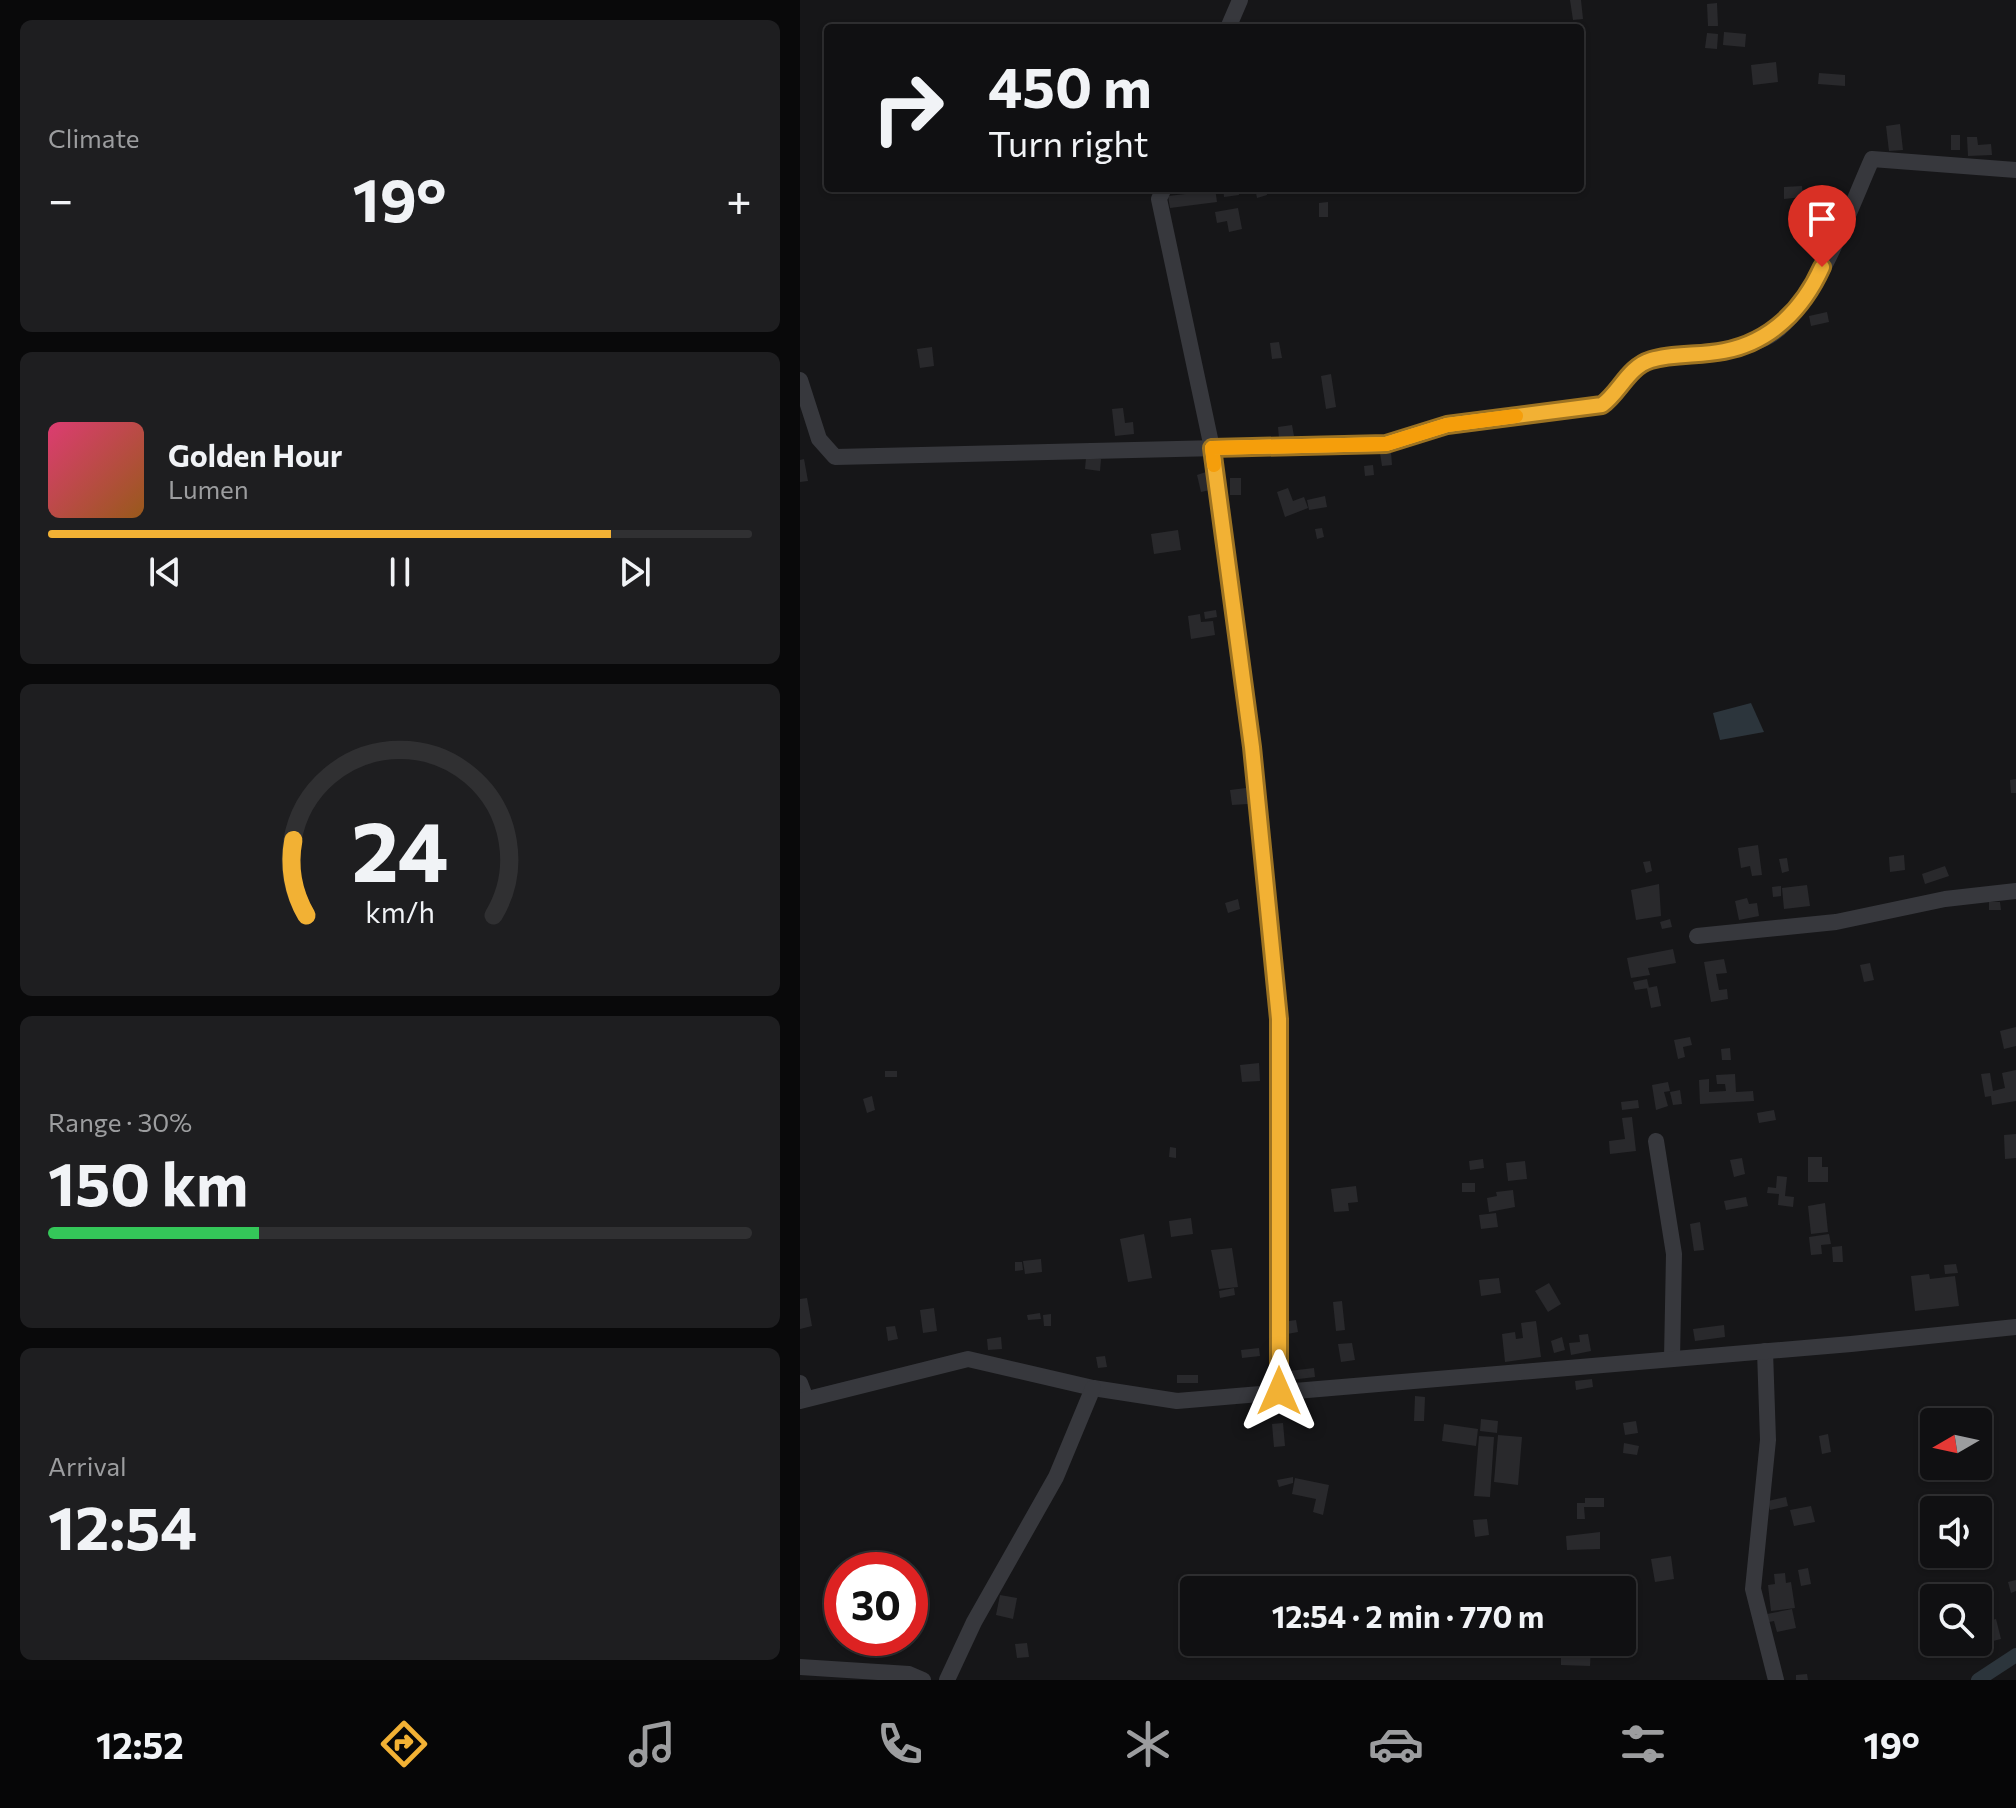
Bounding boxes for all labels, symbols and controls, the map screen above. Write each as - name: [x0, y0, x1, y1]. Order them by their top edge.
- text: 450 m: [988, 51, 1152, 120]
- icon: right: [856, 56, 960, 160]
- text: Turn right: [988, 120, 1149, 164]
- text: Climate: [48, 122, 140, 153]
- text: 19°: [352, 161, 447, 234]
- text: −: [48, 171, 73, 225]
- text: +: [726, 171, 752, 225]
- pin: [1788, 185, 1856, 267]
- icon: arrive: [1800, 197, 1844, 241]
- text: Golden Hour: [168, 436, 342, 473]
- text: Lumen: [168, 473, 249, 504]
- icon: previous: [143, 550, 187, 594]
- icon: pause: [378, 550, 422, 594]
- icon: next: [613, 550, 657, 594]
- text: 24: [351, 797, 449, 899]
- text: km/h: [365, 894, 435, 929]
- text: Range · 30%: [48, 1106, 192, 1137]
- text: 150 km: [48, 1145, 248, 1218]
- position arrow: [1237, 1349, 1321, 1433]
- north arrow: [1920, 1408, 1992, 1480]
- map controls: [1920, 1408, 1992, 1656]
- text: Arrival: [48, 1450, 127, 1481]
- text: 12:54: [48, 1489, 197, 1562]
- button: sound: [1920, 1496, 1992, 1568]
- speed limit sign: 30: [824, 1552, 928, 1656]
- button: search: [1920, 1584, 1992, 1656]
- text: 12:54 · 2 min · 770 m: [1272, 1597, 1544, 1634]
- icon: directions: [376, 1716, 432, 1772]
- icon: music: [624, 1716, 680, 1772]
- icon: phone: [872, 1716, 928, 1772]
- icon: climate: [1120, 1716, 1176, 1772]
- icon: car: [1368, 1716, 1424, 1772]
- icon: filters: [1615, 1716, 1671, 1772]
- text: 12:52: [96, 1722, 184, 1766]
- text: 19°: [1863, 1722, 1920, 1766]

